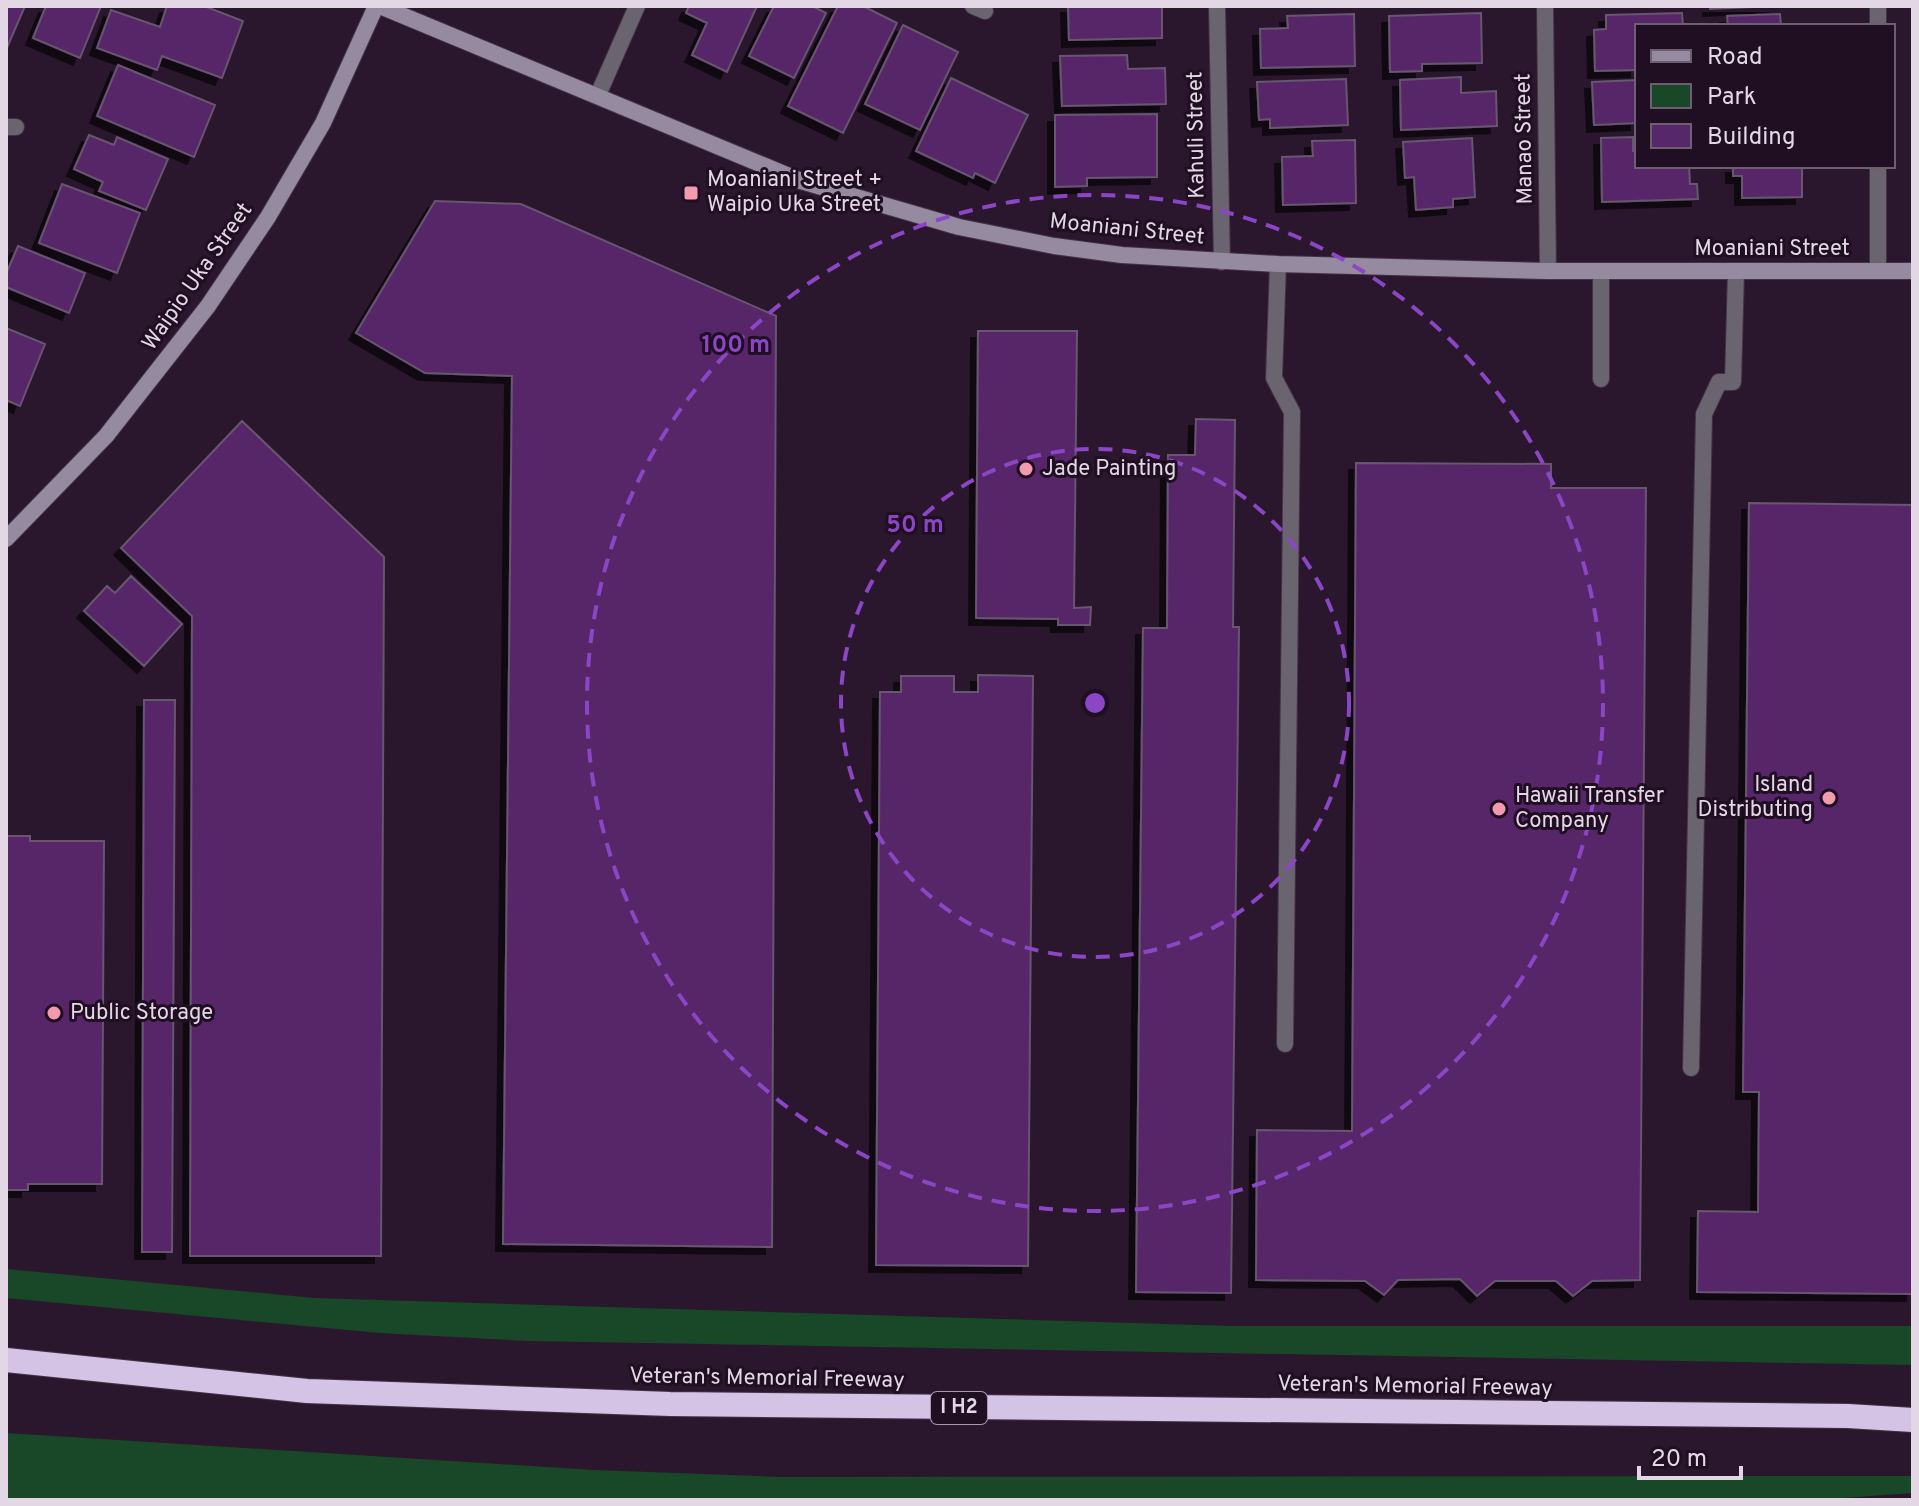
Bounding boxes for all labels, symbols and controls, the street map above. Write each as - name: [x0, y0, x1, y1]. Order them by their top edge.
- legend: [1635, 24, 1895, 168]
- text: Road: [1707, 43, 1763, 73]
- street label: Kahuli Street: [1182, 71, 1212, 199]
- street label: Manao Street: [1510, 73, 1540, 205]
- text: Park: [1707, 83, 1757, 113]
- text: Building: [1707, 123, 1796, 153]
- place label: Moaniani Street + Waipio Uka Street: [707, 167, 882, 219]
- marker: Moaniani Street + Waipio Uka Street: [682, 184, 700, 202]
- street label: Waipio Uka Street: [137, 198, 259, 356]
- street label: Moaniani Street: [1048, 208, 1206, 252]
- street label: Moaniani Street: [1694, 236, 1850, 263]
- text: 100 m: [702, 331, 770, 361]
- place label: Jade Painting: [1042, 456, 1177, 483]
- marker: Jade Painting: [1017, 460, 1035, 478]
- text: 50 m: [886, 511, 944, 541]
- centre of rings: [1081, 689, 1109, 717]
- place label: Island Distributing: [1698, 772, 1813, 824]
- place label: Hawaii Transfer Company: [1515, 783, 1665, 835]
- marker: Island Distributing: [1820, 789, 1838, 807]
- marker: Hawaii Transfer Company: [1490, 800, 1508, 818]
- place label: Public Storage: [70, 1000, 213, 1027]
- marker: Public Storage: [45, 1004, 63, 1022]
- street label: Veteran's Memorial Freeway: [629, 1363, 905, 1395]
- street label: Veteran's Memorial Freeway: [1277, 1371, 1553, 1403]
- road number: I H2: [931, 1392, 987, 1424]
- scale bar: [1639, 1430, 1741, 1480]
- text: 20 m: [1651, 1445, 1707, 1475]

